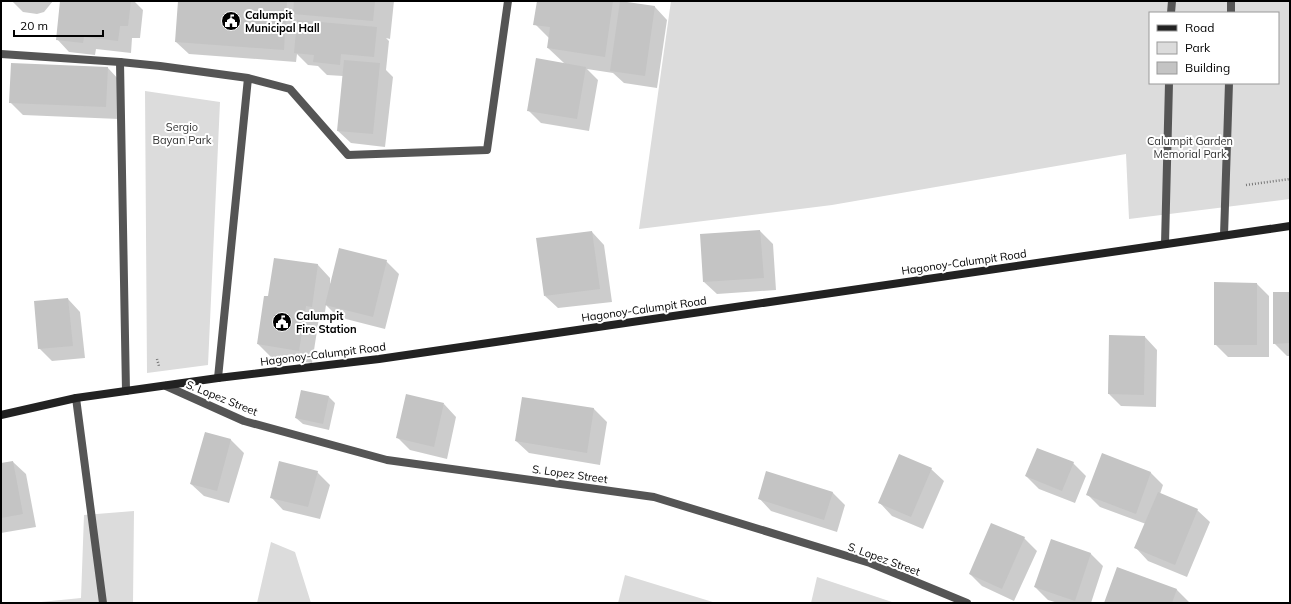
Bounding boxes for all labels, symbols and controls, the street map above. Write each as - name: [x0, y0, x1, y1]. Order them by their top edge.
- place label: Calumpit Municipal Hall: [245, 8, 320, 35]
- public building icon: Calumpit Municipal Hall: [220, 10, 242, 32]
- scale bar: [14, 12, 103, 38]
- legend: [1149, 12, 1279, 84]
- text: 20 m: [20, 18, 48, 33]
- text: Road: [1185, 20, 1214, 35]
- text: Park: [1185, 40, 1211, 55]
- text: Building: [1185, 60, 1230, 75]
- park label: Sergio Bayan Park: [153, 120, 212, 147]
- park label: Calumpit Garden Memorial Park: [1147, 134, 1233, 161]
- street label: Hagonoy-Calumpit Road: [900, 246, 1028, 278]
- street label: Hagonoy-Calumpit Road: [580, 293, 708, 325]
- place label: Calumpit Fire Station: [296, 309, 357, 336]
- public building icon: Calumpit Fire Station: [271, 311, 293, 333]
- street label: Hagonoy-Calumpit Road: [259, 339, 387, 369]
- street label: S. Lopez Street: [184, 377, 260, 419]
- street label: S. Lopez Street: [531, 462, 609, 486]
- street label: S. Lopez Street: [846, 539, 922, 579]

